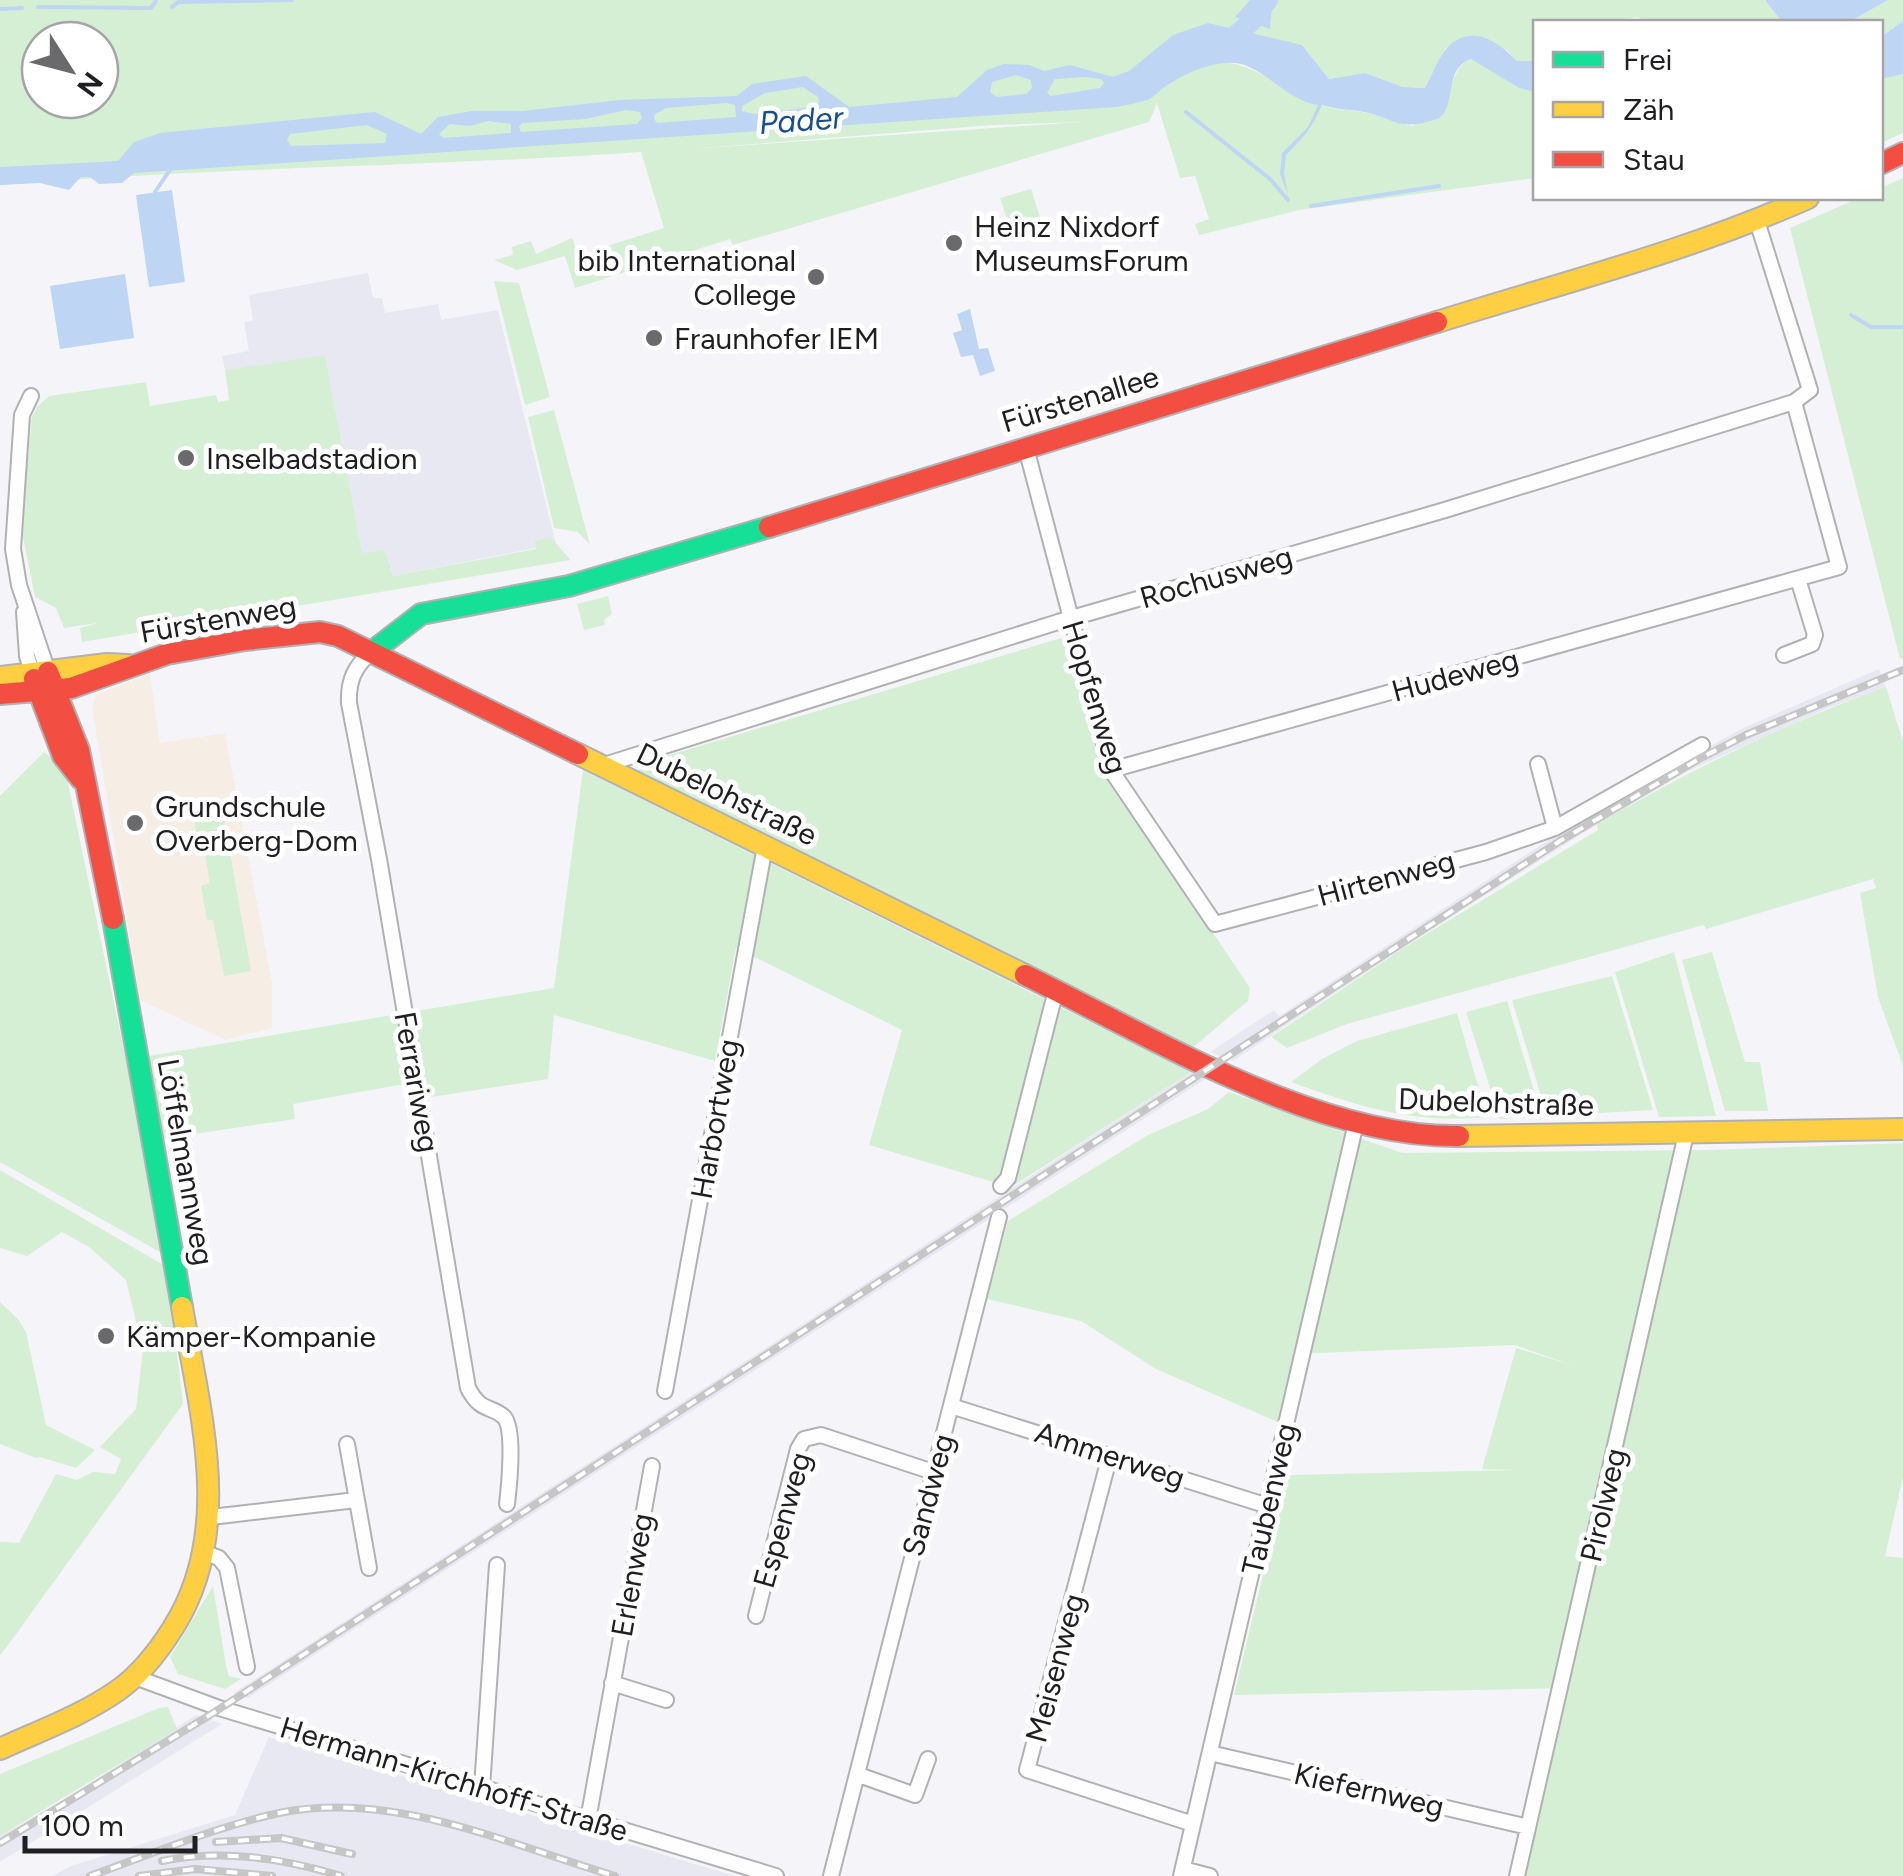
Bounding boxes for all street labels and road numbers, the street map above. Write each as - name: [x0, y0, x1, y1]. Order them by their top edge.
- street label: Fürstenallee: [997, 358, 1163, 440]
- street label: Rochusweg: [1135, 538, 1297, 616]
- street label: Fürstenweg: [137, 587, 299, 651]
- street label: Hopfenweg: [1054, 616, 1136, 778]
- street label: Hudeweg: [1387, 640, 1523, 710]
- street label: Dubelohstraße: [631, 734, 823, 854]
- street label: Hirtenweg: [1313, 842, 1459, 914]
- street label: Ferrariweg: [386, 1009, 448, 1155]
- street label: Harbortweg: [683, 1036, 747, 1202]
- street label: Löffelmannweg: [150, 1056, 222, 1268]
- street label: Dubelohstraße: [1397, 1080, 1595, 1124]
- street label: Ammerweg: [1031, 1413, 1189, 1497]
- street label: Taubenweg: [1234, 1420, 1304, 1578]
- street label: Sandweg: [894, 1430, 962, 1560]
- street label: Pirolweg: [1572, 1445, 1634, 1565]
- street label: Espenweg: [745, 1448, 819, 1592]
- street label: Erlenweg: [603, 1510, 661, 1640]
- street label: Meisenweg: [1017, 1589, 1093, 1747]
- street label: Hermann-Kirchhoff-Straße: [276, 1708, 632, 1850]
- street label: Kiefernweg: [1290, 1755, 1448, 1825]

